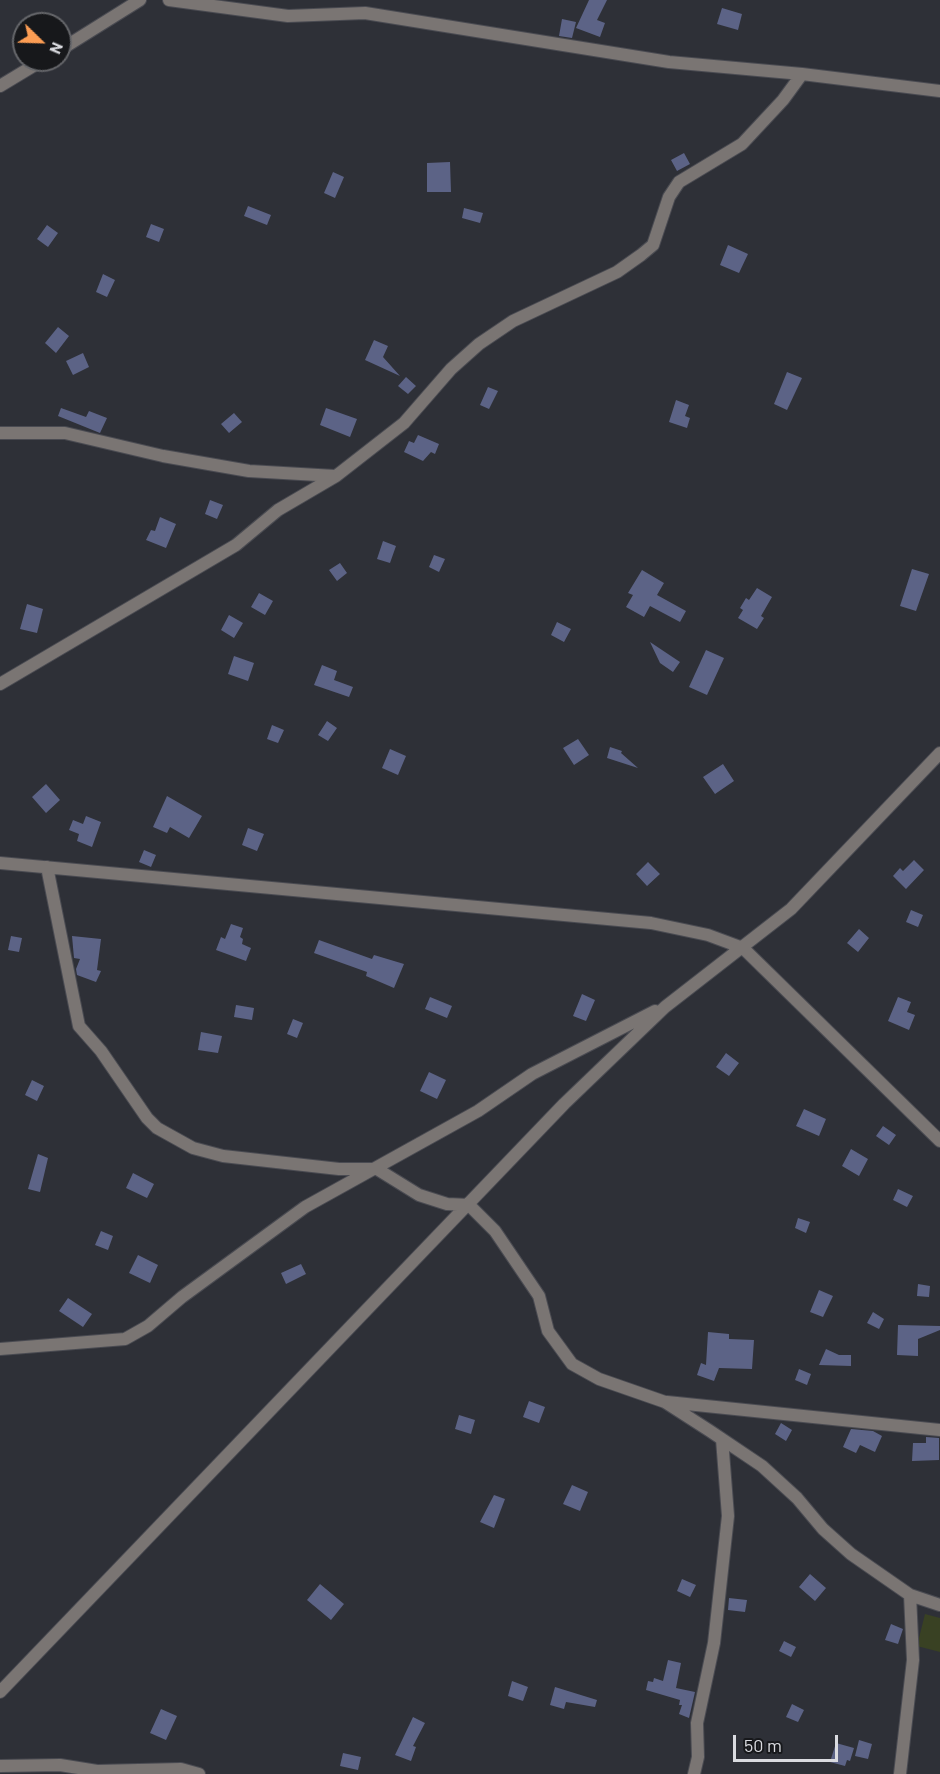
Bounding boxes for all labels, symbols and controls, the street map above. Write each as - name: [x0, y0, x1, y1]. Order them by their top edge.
- north arrow: [12, 12, 72, 72]
- text: N: [46, 40, 68, 57]
- scale bar: [736, 1723, 841, 1761]
- text: 50 m: [744, 1734, 782, 1756]

